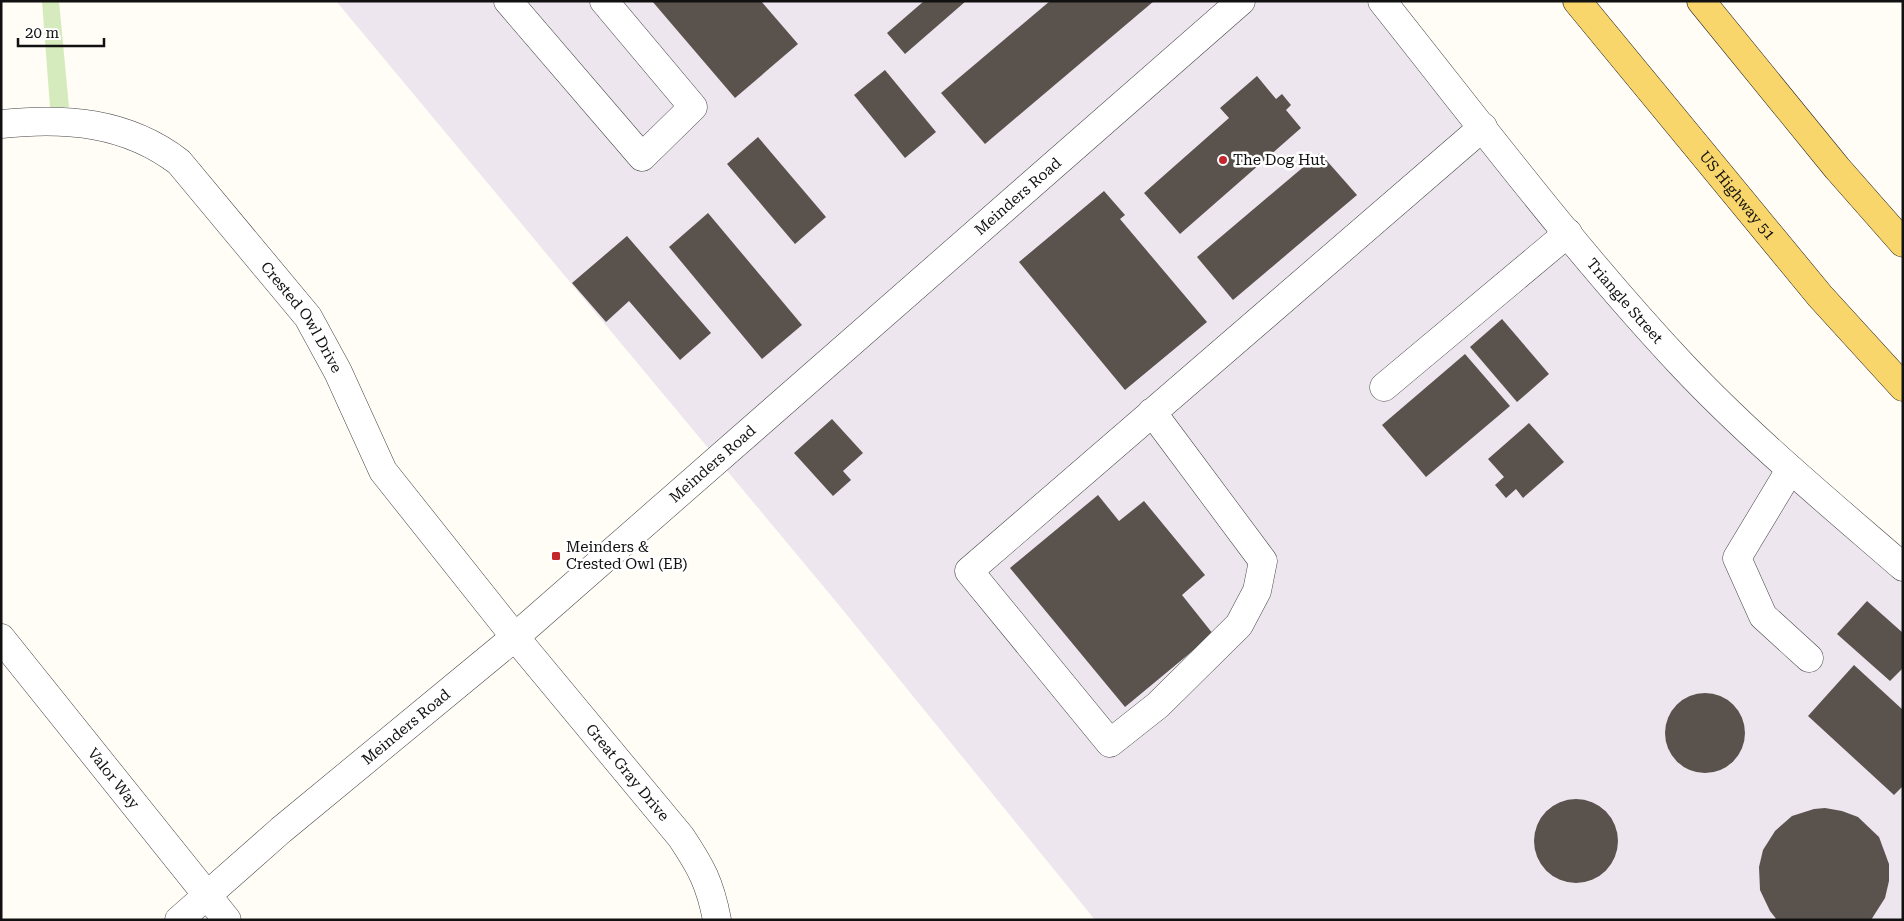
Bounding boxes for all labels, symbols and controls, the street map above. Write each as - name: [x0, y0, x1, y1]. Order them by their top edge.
- scale bar: [18, 15, 104, 47]
- text: 20 m: [25, 24, 60, 42]
- street label: US Highway 51: [1695, 147, 1779, 244]
- place label: The Dog Hut: [1233, 151, 1326, 169]
- street label: Meinders Road: [971, 154, 1065, 239]
- marker: The Dog Hut: [1217, 154, 1229, 166]
- street label: Triangle Street: [1583, 255, 1667, 348]
- street label: Crested Owl Drive: [257, 258, 346, 376]
- street label: Meinders Road: [666, 421, 760, 507]
- place label: Meinders & Crested Owl (EB): [566, 538, 688, 573]
- marker: Meinders & Crested Owl (EB): [550, 550, 562, 562]
- street label: Meinders Road: [358, 685, 454, 768]
- street label: Great Gray Drive: [582, 720, 673, 825]
- street label: Valor Way: [84, 744, 143, 813]

